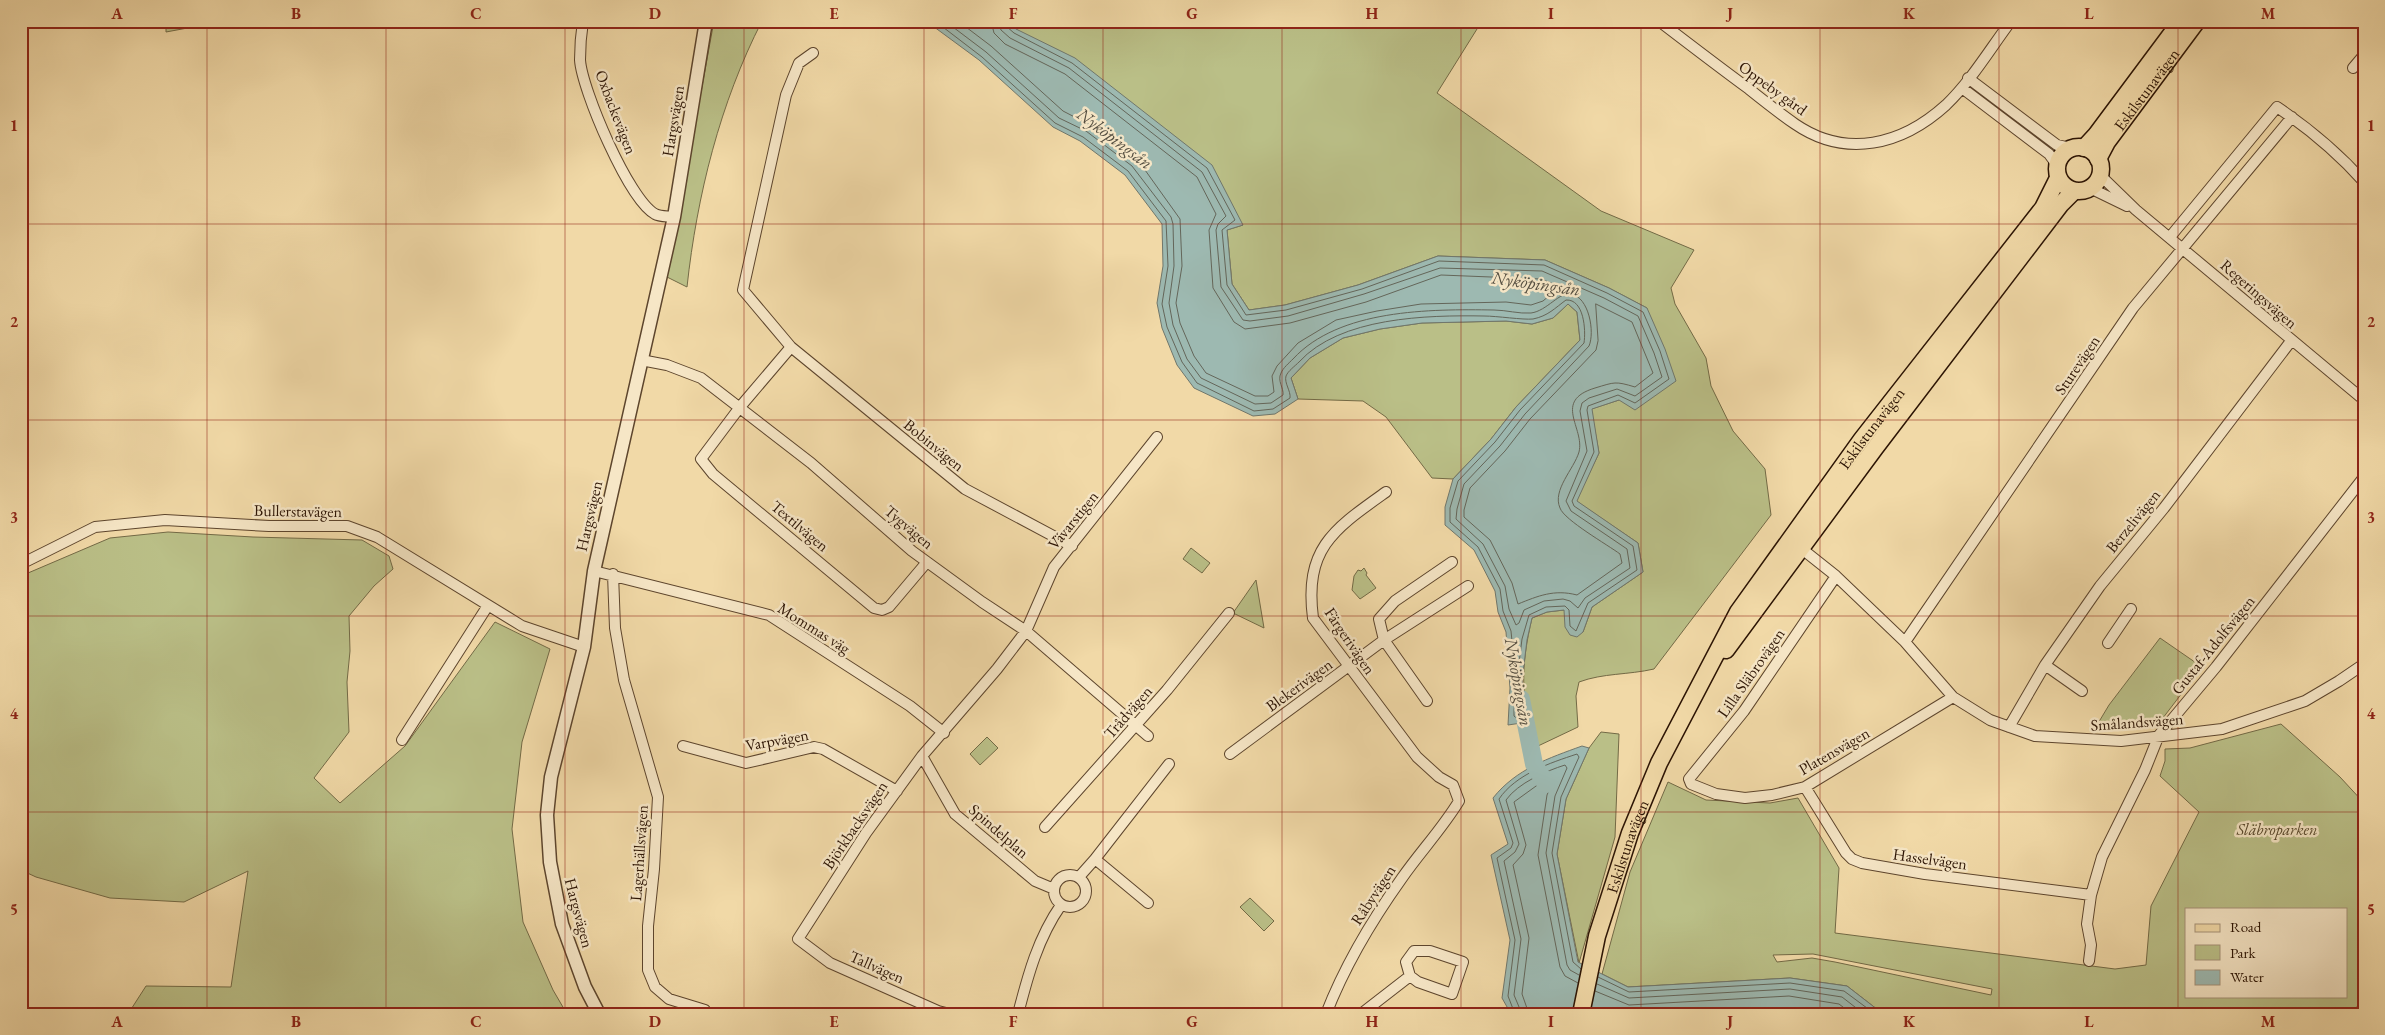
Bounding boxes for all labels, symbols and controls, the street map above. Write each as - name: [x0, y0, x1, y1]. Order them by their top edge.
- text: A: [110, 3, 123, 24]
- text: B: [291, 3, 301, 24]
- text: C: [470, 3, 482, 24]
- text: D: [649, 3, 661, 24]
- text: E: [829, 3, 839, 24]
- text: F: [1009, 3, 1018, 24]
- text: G: [1186, 3, 1198, 24]
- text: H: [1366, 3, 1379, 24]
- text: I: [1548, 3, 1554, 24]
- text: J: [1725, 3, 1733, 24]
- text: K: [1903, 3, 1916, 24]
- text: L: [2084, 3, 2094, 24]
- text: M: [2261, 3, 2276, 24]
- street label: Eskilstunavägen: [2109, 43, 2184, 135]
- street label: Oppeby gård: [1735, 56, 1812, 121]
- street label: Oxbackevägen: [590, 67, 642, 158]
- street label: Hargsvägen: [657, 83, 689, 158]
- water label: Nyköpingsån: [1071, 101, 1157, 175]
- text: 1: [10, 115, 18, 136]
- text: 1: [2367, 115, 2375, 136]
- street label: Regeringsvägen: [2216, 255, 2302, 334]
- water label: Nyköpingsån: [1489, 265, 1582, 302]
- text: 2: [10, 311, 19, 332]
- text: 2: [2367, 311, 2376, 332]
- street label: Sturevägen: [2049, 331, 2105, 399]
- street label: Eskilstunavägen: [1833, 383, 1909, 473]
- street label: Bobinvägen: [899, 414, 969, 476]
- street label: Hargsvägen: [571, 478, 607, 553]
- street label: Berzelivägen: [2101, 485, 2165, 557]
- street label: Vävarstigen: [1043, 486, 1103, 554]
- street label: Textilvägen: [767, 496, 834, 557]
- street label: Bullerstavägen: [254, 500, 343, 522]
- street label: Tygvägen: [880, 500, 938, 554]
- text: 3: [10, 507, 18, 528]
- text: 3: [2367, 507, 2375, 528]
- street label: Gustaf-Adolfsvägen: [2166, 591, 2260, 699]
- street label: Mommas väg: [774, 597, 855, 659]
- street label: Färgerivägen: [1320, 603, 1380, 679]
- street label: Lilla Släbrovägen: [1712, 624, 1790, 722]
- water label: Nyköpingsån: [1499, 635, 1538, 728]
- street label: Blekerivägen: [1262, 653, 1337, 716]
- street label: Trådvägen: [1099, 681, 1157, 743]
- text: 4: [10, 703, 19, 724]
- text: 4: [2367, 703, 2376, 724]
- street label: Smålandsvägen: [2090, 708, 2185, 736]
- street label: Platensvägen: [1795, 722, 1874, 780]
- street label: Varpvägen: [744, 724, 811, 756]
- street label: Björkbacksvägen: [818, 776, 893, 873]
- street label: Eskilstunavägen: [1601, 796, 1653, 896]
- street label: Spindelplan: [965, 799, 1034, 863]
- street label: Lagerhällsvägen: [625, 804, 653, 902]
- park label: Släbroparken: [2236, 819, 2317, 840]
- street label: Hasselvägen: [1892, 843, 1969, 875]
- street label: Råbyvägen: [1346, 861, 1400, 929]
- street label: Hargsvägen: [560, 876, 599, 951]
- text: 5: [10, 899, 18, 920]
- text: 5: [2367, 899, 2375, 920]
- legend: [2185, 908, 2348, 998]
- text: Road: [2230, 917, 2262, 936]
- text: Park: [2230, 943, 2257, 962]
- street label: Tallvägen: [846, 946, 908, 989]
- text: Water: [2230, 967, 2264, 986]
- text: A: [110, 1011, 123, 1032]
- text: B: [291, 1011, 301, 1032]
- text: C: [470, 1011, 482, 1032]
- text: D: [649, 1011, 661, 1032]
- text: E: [829, 1011, 839, 1032]
- text: F: [1009, 1011, 1018, 1032]
- text: G: [1186, 1011, 1198, 1032]
- text: H: [1366, 1011, 1379, 1032]
- text: I: [1548, 1011, 1554, 1032]
- text: J: [1725, 1011, 1733, 1032]
- text: K: [1903, 1011, 1916, 1032]
- text: L: [2084, 1011, 2094, 1032]
- text: M: [2261, 1011, 2276, 1032]

